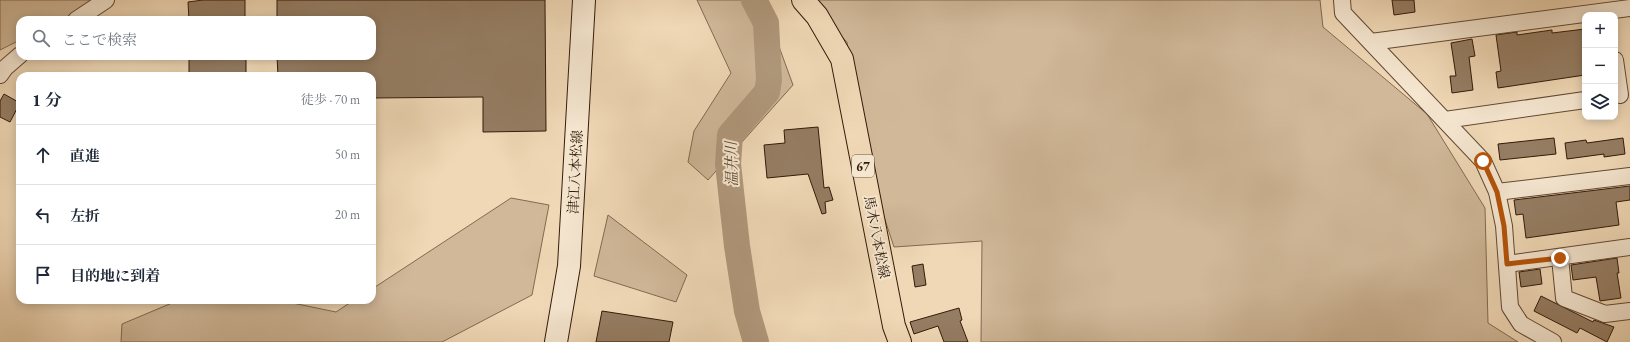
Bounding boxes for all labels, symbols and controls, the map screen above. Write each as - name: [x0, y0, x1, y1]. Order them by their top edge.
- map controls: [1582, 12, 1618, 120]
- button: +: [1582, 12, 1618, 48]
- search box: [16, 16, 376, 60]
- icon: search: [30, 27, 52, 49]
- text: ここで検索: [62, 30, 137, 49]
- button: −: [1582, 48, 1618, 84]
- button: layers: [1582, 84, 1618, 120]
- text: 1 分: [32, 89, 62, 111]
- text: 徒歩 · 70 m: [301, 91, 360, 108]
- street label: 津江八本松線: [564, 130, 586, 214]
- water label: 温井川: [721, 139, 741, 187]
- icon: ahead: [32, 144, 54, 166]
- text: 直進: [70, 146, 100, 165]
- text: 50 m: [335, 146, 360, 163]
- route start: [1474, 152, 1492, 170]
- road number: 67: [852, 155, 874, 177]
- street label: 馬木八本松線: [860, 194, 894, 280]
- icon: left: [32, 204, 54, 226]
- text: 左折: [70, 206, 100, 225]
- text: 20 m: [335, 206, 360, 223]
- route end: [1551, 249, 1569, 267]
- icon: arrive: [32, 264, 54, 286]
- text: 目的地に到着: [70, 266, 160, 285]

